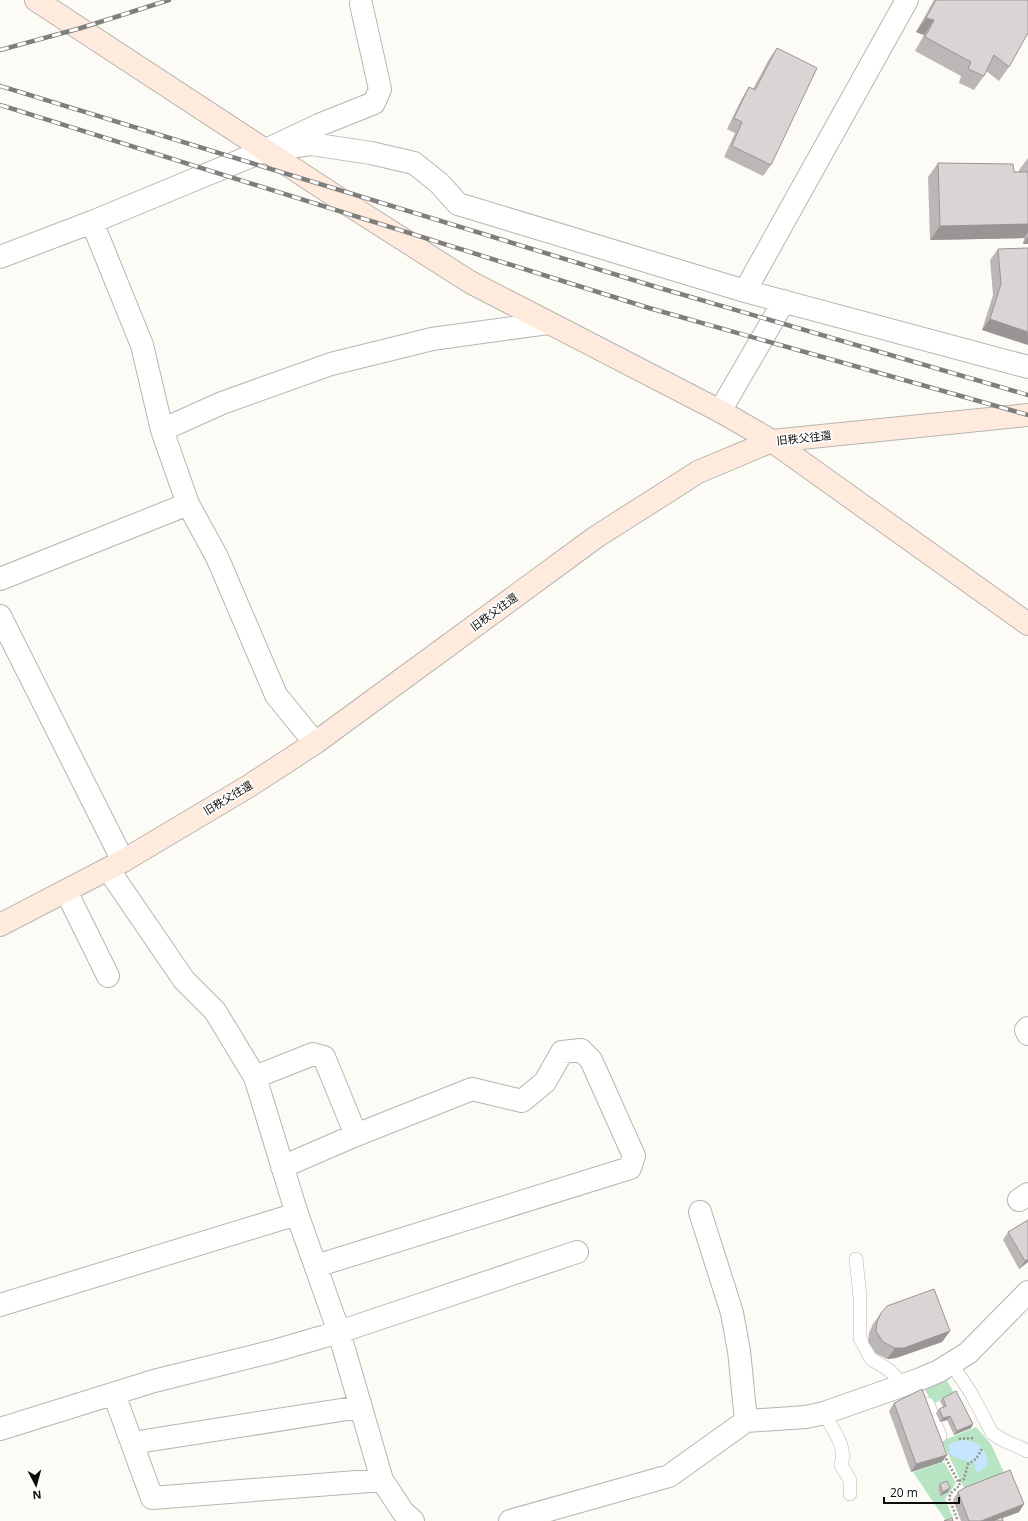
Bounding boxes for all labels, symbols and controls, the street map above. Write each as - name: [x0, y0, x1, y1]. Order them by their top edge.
- street label: 旧秩父往還: [776, 427, 832, 448]
- street label: 旧秩父往還: [467, 589, 520, 634]
- street label: 旧秩父往還: [200, 777, 255, 818]
- north arrow: [16, 1465, 56, 1505]
- scale bar: [884, 1479, 959, 1505]
- text: 20 m: [890, 1484, 918, 1501]
- text: N: [32, 1488, 42, 1503]

